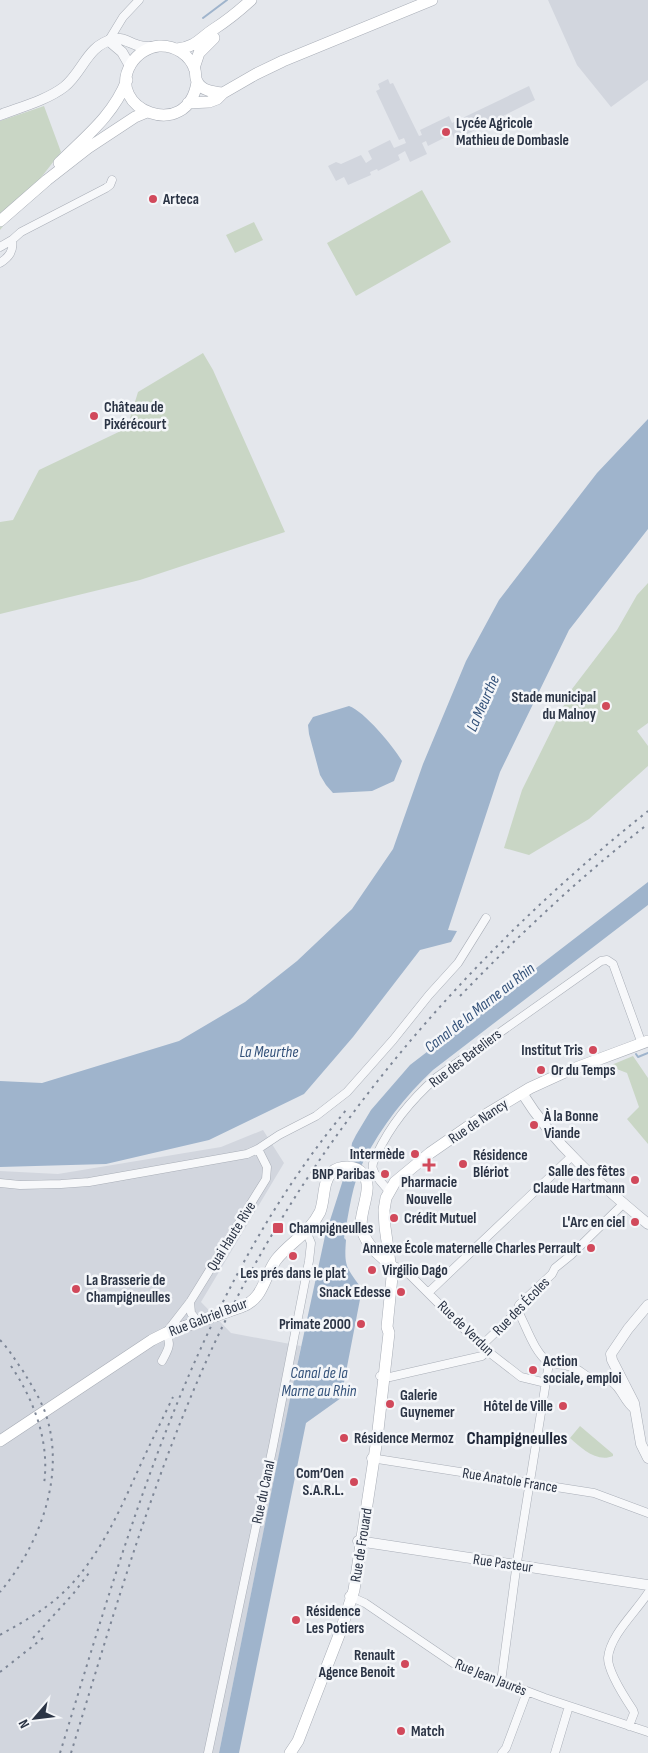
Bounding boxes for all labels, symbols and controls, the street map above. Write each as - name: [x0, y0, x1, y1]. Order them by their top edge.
- place label: Lycée Agricole Mathieu de Dombasle: [456, 114, 569, 150]
- marker: Lycée Agricole Mathieu de Dombasle: [440, 126, 452, 138]
- place label: Arteca: [162, 190, 199, 209]
- marker: Arteca: [147, 193, 159, 205]
- place label: Château de Pixérécourt: [104, 398, 166, 434]
- marker: Château de Pixérécourt: [88, 410, 100, 422]
- water label: La Meurthe: [463, 673, 504, 734]
- place label: Stade municipal du Malnoy: [512, 688, 597, 724]
- marker: Stade municipal du Malnoy: [600, 700, 612, 712]
- water label: Canal de la Marne au Rhin: [421, 959, 539, 1057]
- street label: Rue des Bateliers: [425, 1025, 505, 1092]
- place label: Institut Tris: [521, 1041, 583, 1060]
- water label: La Meurthe: [239, 1043, 299, 1062]
- marker: Institut Tris: [587, 1044, 599, 1056]
- place label: Or du Temps: [551, 1061, 616, 1080]
- marker: Or du Temps: [535, 1064, 547, 1076]
- street label: Rue de Nancy: [445, 1094, 512, 1148]
- place label: À la Bonne Viande: [543, 1107, 598, 1143]
- marker: À la Bonne Viande: [528, 1119, 540, 1131]
- place label: Intermède: [350, 1145, 405, 1164]
- place label: Résidence Blériot: [473, 1146, 528, 1182]
- marker: Intermède: [409, 1148, 421, 1160]
- marker: Résidence Blériot: [457, 1158, 469, 1170]
- marker: Pharmacie Nouvelle: [423, 1159, 435, 1171]
- place label: Salle des fêtes Claude Hartmann: [533, 1162, 625, 1198]
- place label: BNP Paribas: [312, 1165, 375, 1184]
- marker: BNP Paribas: [379, 1168, 391, 1180]
- place label: Pharmacie Nouvelle: [401, 1173, 457, 1209]
- marker: Salle des fêtes Claude Hartmann: [629, 1174, 641, 1186]
- street label: Quai Haute Rive: [203, 1198, 260, 1275]
- place label: Crédit Mutuel: [404, 1209, 476, 1228]
- marker: Crédit Mutuel: [388, 1212, 400, 1224]
- place label: L'Arc en ciel: [562, 1213, 625, 1232]
- marker: L'Arc en ciel: [629, 1216, 641, 1228]
- place label: Champigneulles: [289, 1219, 373, 1238]
- marker: Champigneulles: [271, 1221, 285, 1235]
- place label: Annexe École maternelle Charles Perrault: [362, 1239, 581, 1258]
- marker: Annexe École maternelle Charles Perrault: [585, 1242, 597, 1254]
- marker: Les prés dans le plat: [287, 1250, 299, 1262]
- place label: Virgilio Dago: [382, 1261, 448, 1280]
- place label: Les prés dans le plat: [240, 1264, 346, 1283]
- marker: Virgilio Dago: [366, 1264, 378, 1276]
- place label: La Brasserie de Champigneulles: [86, 1271, 170, 1307]
- street label: Rue des Écoles: [489, 1273, 554, 1340]
- marker: La Brasserie de Champigneulles: [70, 1283, 82, 1295]
- place label: Snack Edesse: [319, 1283, 391, 1302]
- marker: Snack Edesse: [395, 1286, 407, 1298]
- street label: Rue Gabriel Bour: [166, 1294, 251, 1341]
- street label: Rue de Verdun: [433, 1297, 498, 1360]
- place label: Primate 2000: [279, 1315, 351, 1334]
- marker: Primate 2000: [355, 1318, 367, 1330]
- place label: Action sociale, emploi: [542, 1352, 622, 1388]
- water label: Canal de la Marne au Rhin: [282, 1364, 357, 1401]
- marker: Action sociale, emploi: [527, 1364, 539, 1376]
- place label: Galerie Guynemer: [400, 1386, 455, 1422]
- place label: Hôtel de Ville: [484, 1397, 553, 1416]
- marker: Galerie Guynemer: [384, 1398, 396, 1410]
- marker: Hôtel de Ville: [557, 1400, 569, 1412]
- district label: Champigneulles: [466, 1428, 568, 1449]
- place label: Résidence Mermoz: [354, 1429, 454, 1448]
- marker: Résidence Mermoz: [338, 1432, 350, 1444]
- street label: Rue du Canal: [248, 1459, 279, 1526]
- place label: Com’Oen S.A.R.L.: [296, 1464, 344, 1500]
- street label: Rue Anatole France: [461, 1464, 559, 1497]
- marker: Com’Oen S.A.R.L.: [348, 1476, 360, 1488]
- street label: Rue de Frouard: [346, 1507, 377, 1583]
- street label: Rue Pasteur: [472, 1550, 535, 1577]
- place label: Résidence Les Potiers: [306, 1602, 365, 1638]
- marker: Résidence Les Potiers: [290, 1614, 302, 1626]
- place label: Renault Agence Benoit: [318, 1646, 395, 1682]
- street label: Rue Jean Jaurès: [452, 1654, 530, 1700]
- marker: Renault Agence Benoit: [399, 1658, 411, 1670]
- north arrow: [10, 1693, 60, 1743]
- text: N: [15, 1717, 33, 1731]
- place label: Match: [411, 1722, 445, 1741]
- marker: Match: [395, 1725, 407, 1737]

